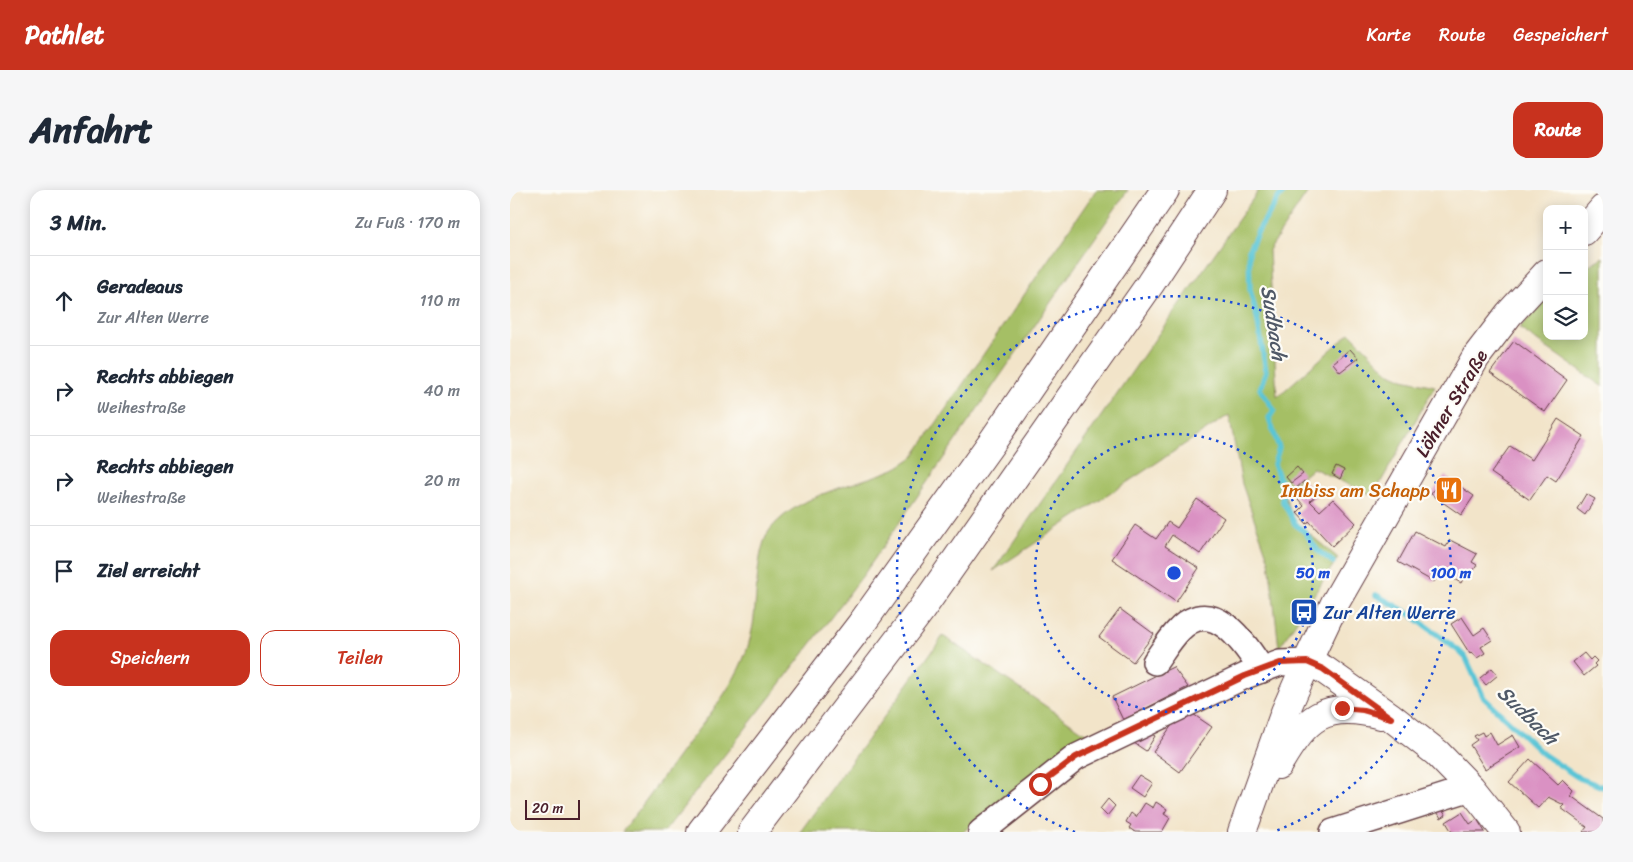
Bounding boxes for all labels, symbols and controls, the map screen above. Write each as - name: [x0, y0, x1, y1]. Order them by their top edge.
- text: Pathlet: [25, 14, 104, 56]
- text: Karte: [1366, 19, 1411, 51]
- text: Route: [1439, 19, 1485, 51]
- text: Gespeichert: [1513, 19, 1608, 51]
- text: Anfahrt: [30, 99, 153, 161]
- button: Route: [1513, 102, 1603, 158]
- text: 3 Min.: [50, 204, 108, 242]
- map controls: [1543, 205, 1588, 340]
- button: +: [1543, 205, 1588, 250]
- text: Zu Fuß · 170 m: [355, 208, 460, 237]
- button: −: [1543, 250, 1588, 295]
- text: Geradeaus: [97, 270, 183, 303]
- water label: Sudbach: [1250, 283, 1297, 364]
- text: 110 m: [420, 286, 460, 315]
- icon: ahead: [50, 287, 78, 315]
- button: layers: [1543, 295, 1588, 340]
- text: Zur Alten Werre: [97, 303, 209, 332]
- street label: Löhner Straße: [1406, 343, 1497, 464]
- text: Rechts abbiegen: [97, 360, 234, 393]
- text: 40 m: [423, 376, 460, 405]
- icon: right: [50, 377, 78, 405]
- text: Weihestraße: [97, 393, 186, 422]
- text: Rechts abbiegen: [97, 450, 234, 483]
- text: 20 m: [424, 466, 460, 495]
- icon: right: [50, 467, 78, 495]
- place label: Imbiss am Schapp: [1280, 474, 1430, 507]
- restaurant icon: Imbiss am Schapp: [1434, 475, 1464, 505]
- text: Weihestraße: [97, 483, 186, 512]
- text: Ziel erreicht: [97, 554, 200, 587]
- icon: arrive: [50, 557, 78, 585]
- text: 50 m: [1296, 560, 1331, 586]
- text: 100 m: [1431, 560, 1472, 586]
- centre of rings: [1165, 564, 1183, 582]
- place label: Zur Alten Werre: [1323, 596, 1456, 629]
- bus stop icon: Zur Alten Werre: [1289, 597, 1319, 627]
- button: Speichern: [50, 630, 250, 686]
- button: Teilen: [260, 630, 460, 686]
- water label: Sudbach: [1489, 677, 1568, 755]
- route end: [1331, 697, 1354, 720]
- route start: [1029, 773, 1052, 796]
- text: 20 m: [532, 796, 563, 821]
- scale bar: [525, 797, 580, 820]

